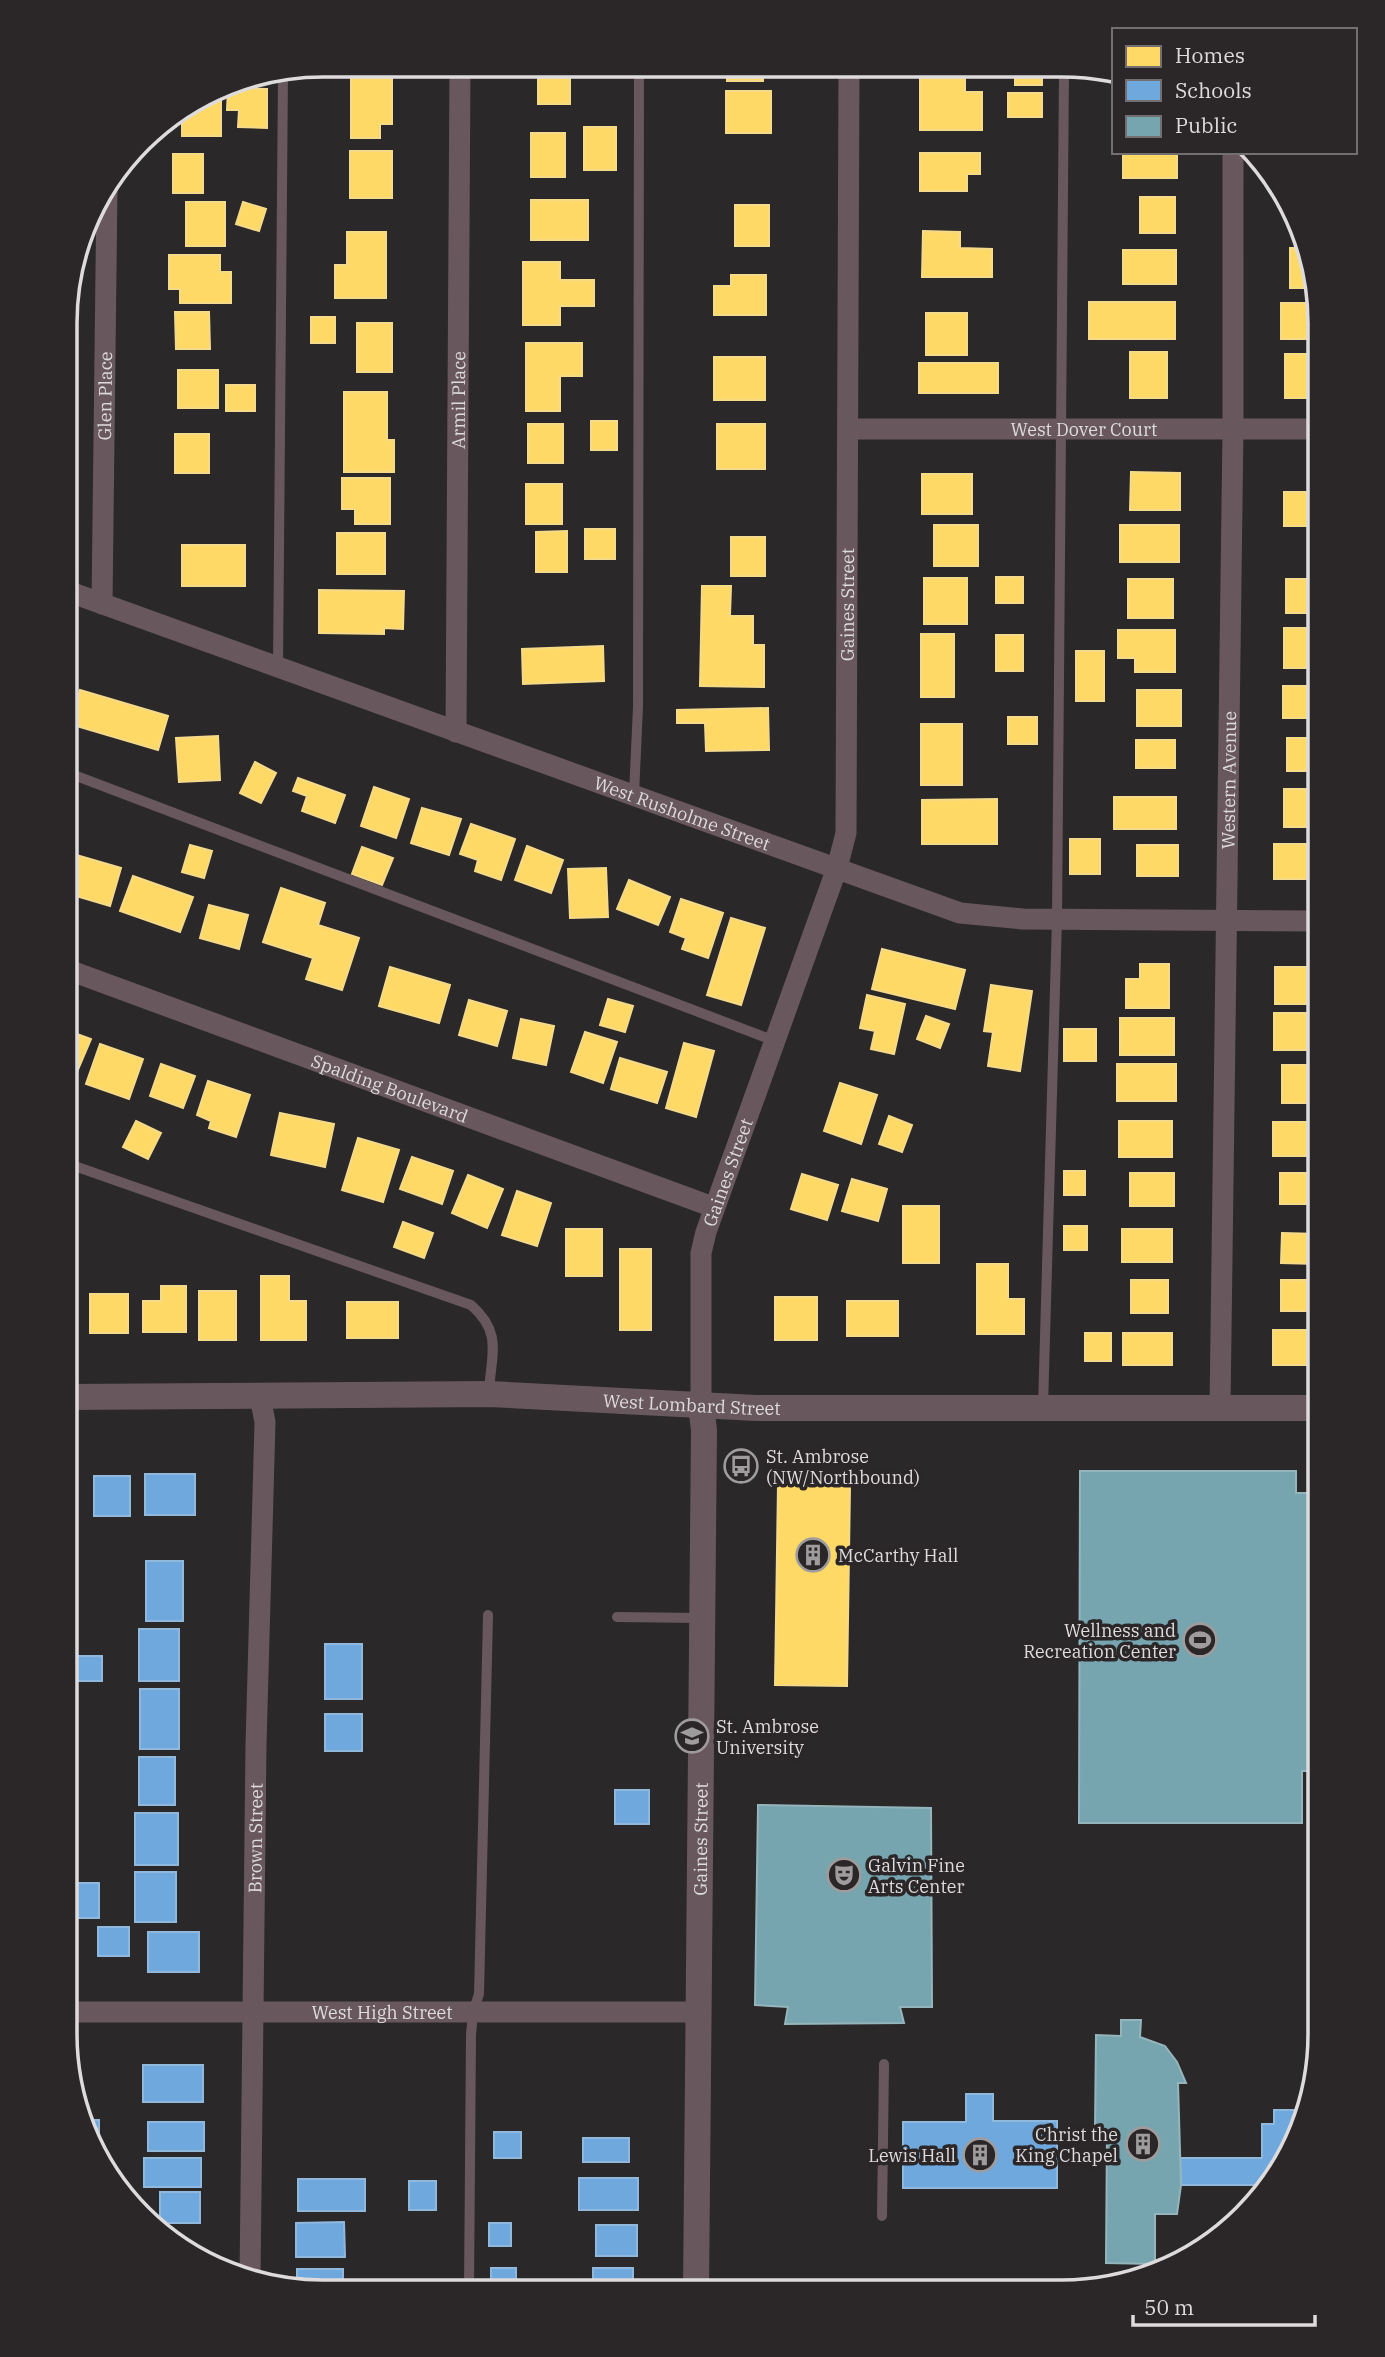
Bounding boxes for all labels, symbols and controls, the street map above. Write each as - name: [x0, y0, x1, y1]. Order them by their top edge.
- legend: [1112, 28, 1357, 154]
- text: Homes: [1175, 41, 1245, 69]
- text: Schools: [1175, 76, 1252, 104]
- text: Public: [1175, 111, 1237, 139]
- street label: Glen Place: [92, 351, 117, 441]
- street label: Armil Place: [446, 351, 470, 449]
- street label: West Dover Court: [1011, 418, 1157, 441]
- street label: Gaines Street: [835, 548, 859, 661]
- street label: Western Avenue: [1216, 711, 1241, 849]
- street label: West Rusholme Street: [591, 770, 774, 855]
- street label: Spalding Boulevard: [308, 1049, 472, 1128]
- street label: Gaines Street: [697, 1115, 758, 1230]
- street label: West Lombard Street: [602, 1388, 781, 1420]
- place label: St. Ambrose (NW/Northbound): [766, 1445, 920, 1489]
- bus stop icon: St. Ambrose (NW/Northbound): [722, 1447, 760, 1485]
- building icon: McCarthy Hall: [794, 1536, 832, 1574]
- place label: McCarthy Hall: [838, 1544, 958, 1567]
- place label: Wellness and Recreation Center: [1023, 1619, 1176, 1663]
- sports icon: Wellness and Recreation Center: [1181, 1621, 1219, 1659]
- place label: St. Ambrose University: [716, 1715, 819, 1759]
- school or university icon: St. Ambrose University: [673, 1717, 711, 1755]
- street label: Gaines Street: [688, 1782, 712, 1896]
- street label: Brown Street: [243, 1783, 267, 1893]
- place label: Galvin Fine Arts Center: [868, 1854, 965, 1898]
- theatre icon: Galvin Fine Arts Center: [825, 1856, 863, 1894]
- street label: West High Street: [311, 2001, 453, 2024]
- place label: Christ the King Chapel: [1015, 2123, 1118, 2167]
- building icon: Christ the King Chapel: [1124, 2125, 1162, 2163]
- building icon: Lewis Hall: [961, 2136, 999, 2174]
- place label: Lewis Hall: [868, 2144, 956, 2167]
- scale bar: [1133, 2284, 1315, 2328]
- text: 50 m: [1144, 2293, 1194, 2321]

